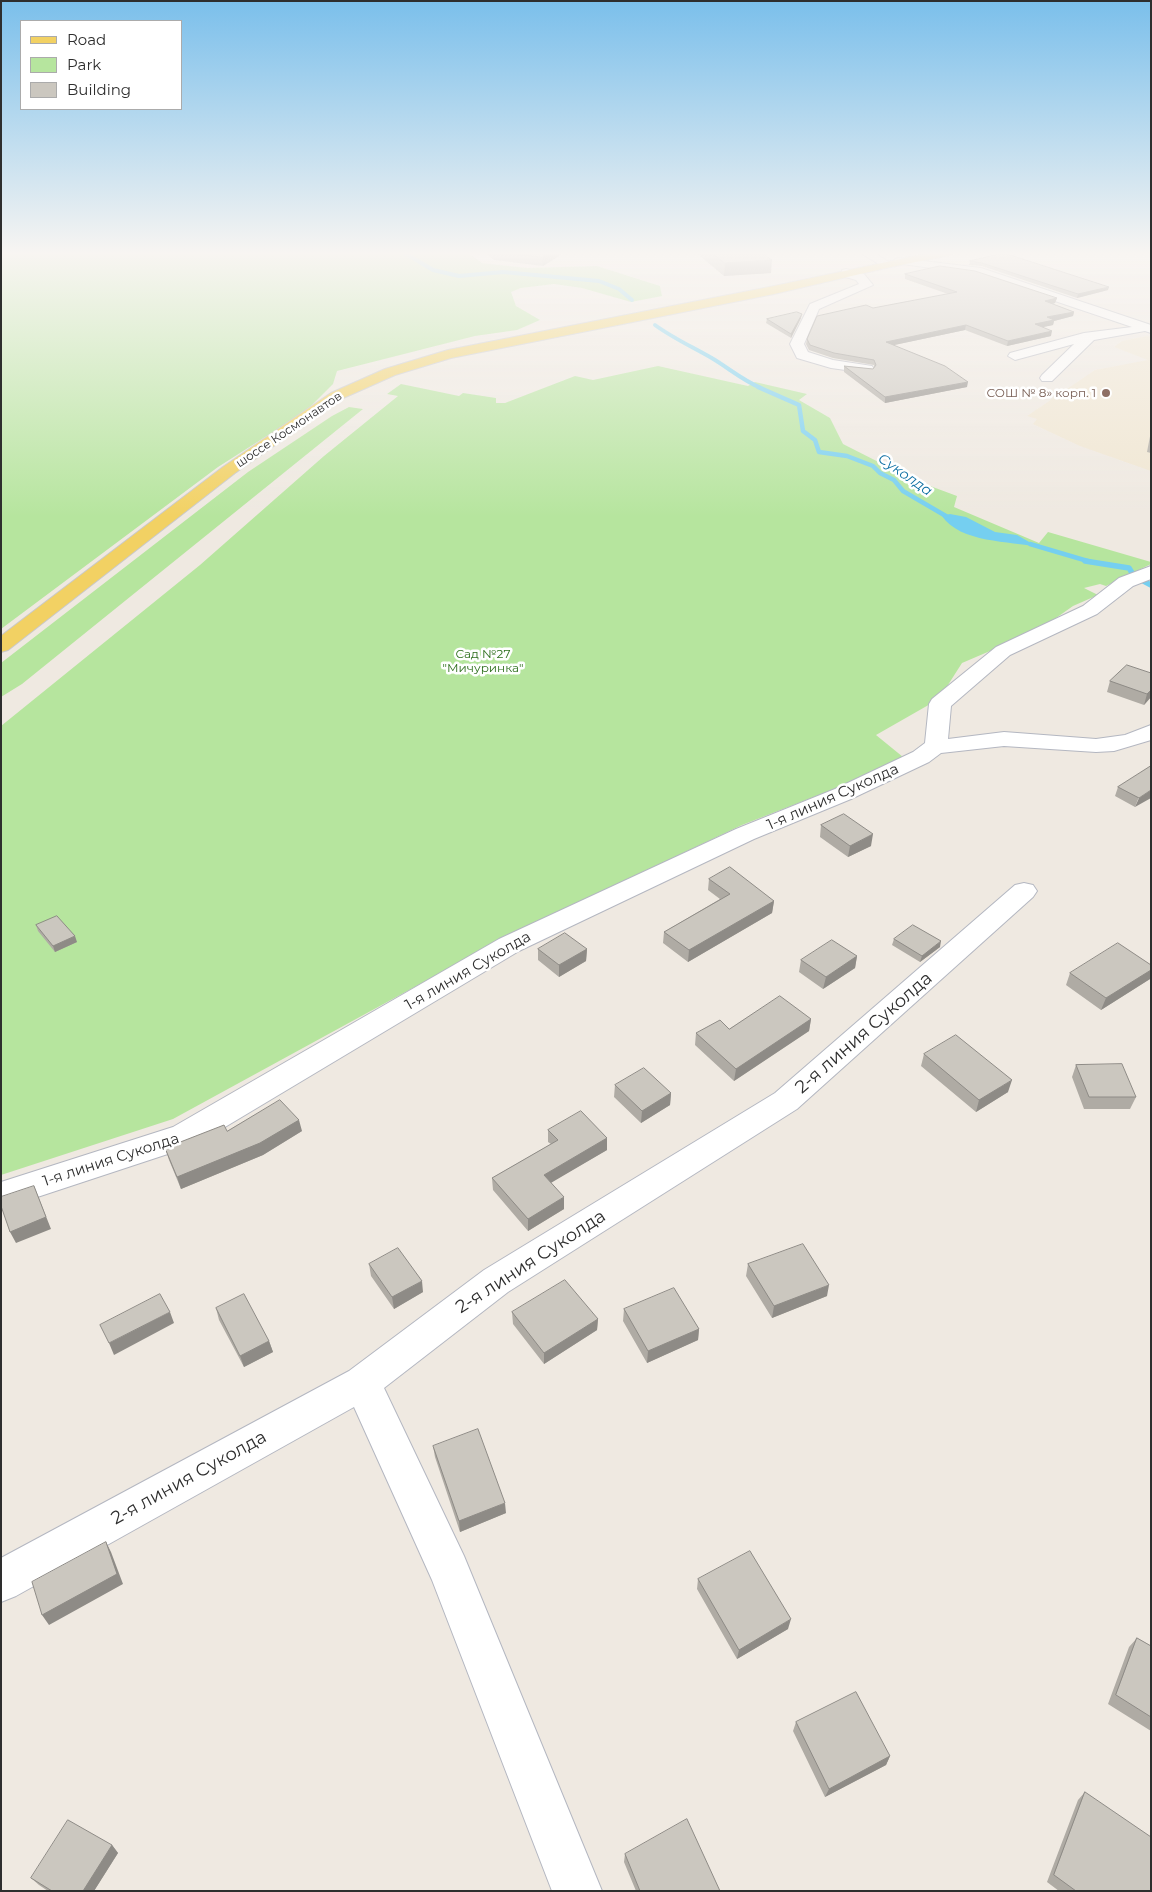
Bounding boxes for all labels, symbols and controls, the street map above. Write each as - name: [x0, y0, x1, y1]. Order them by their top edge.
- legend: [20, 20, 182, 110]
- text: Road: [67, 30, 106, 49]
- text: Park: [67, 55, 101, 74]
- text: Building: [67, 80, 131, 99]
- place label: СОШ № 8» корп. 1: [987, 386, 1096, 400]
- marker: СОШ № 8» корп. 1: [1100, 387, 1112, 399]
- street label: шоссе Космонавтов: [233, 389, 345, 471]
- water label: Суколда: [875, 450, 935, 500]
- park label: Сад №27 "Мичуринка": [442, 647, 524, 675]
- street label: 1-я линия Суколда: [764, 760, 902, 834]
- street label: 1-я линия Суколда: [402, 928, 534, 1014]
- street label: 2-я линия Суколда: [791, 968, 937, 1098]
- street label: 1-я линия Суколда: [41, 1129, 181, 1191]
- street label: 2-я линия Суколда: [452, 1206, 610, 1318]
- street label: 2-я линия Суколда: [108, 1426, 270, 1530]

